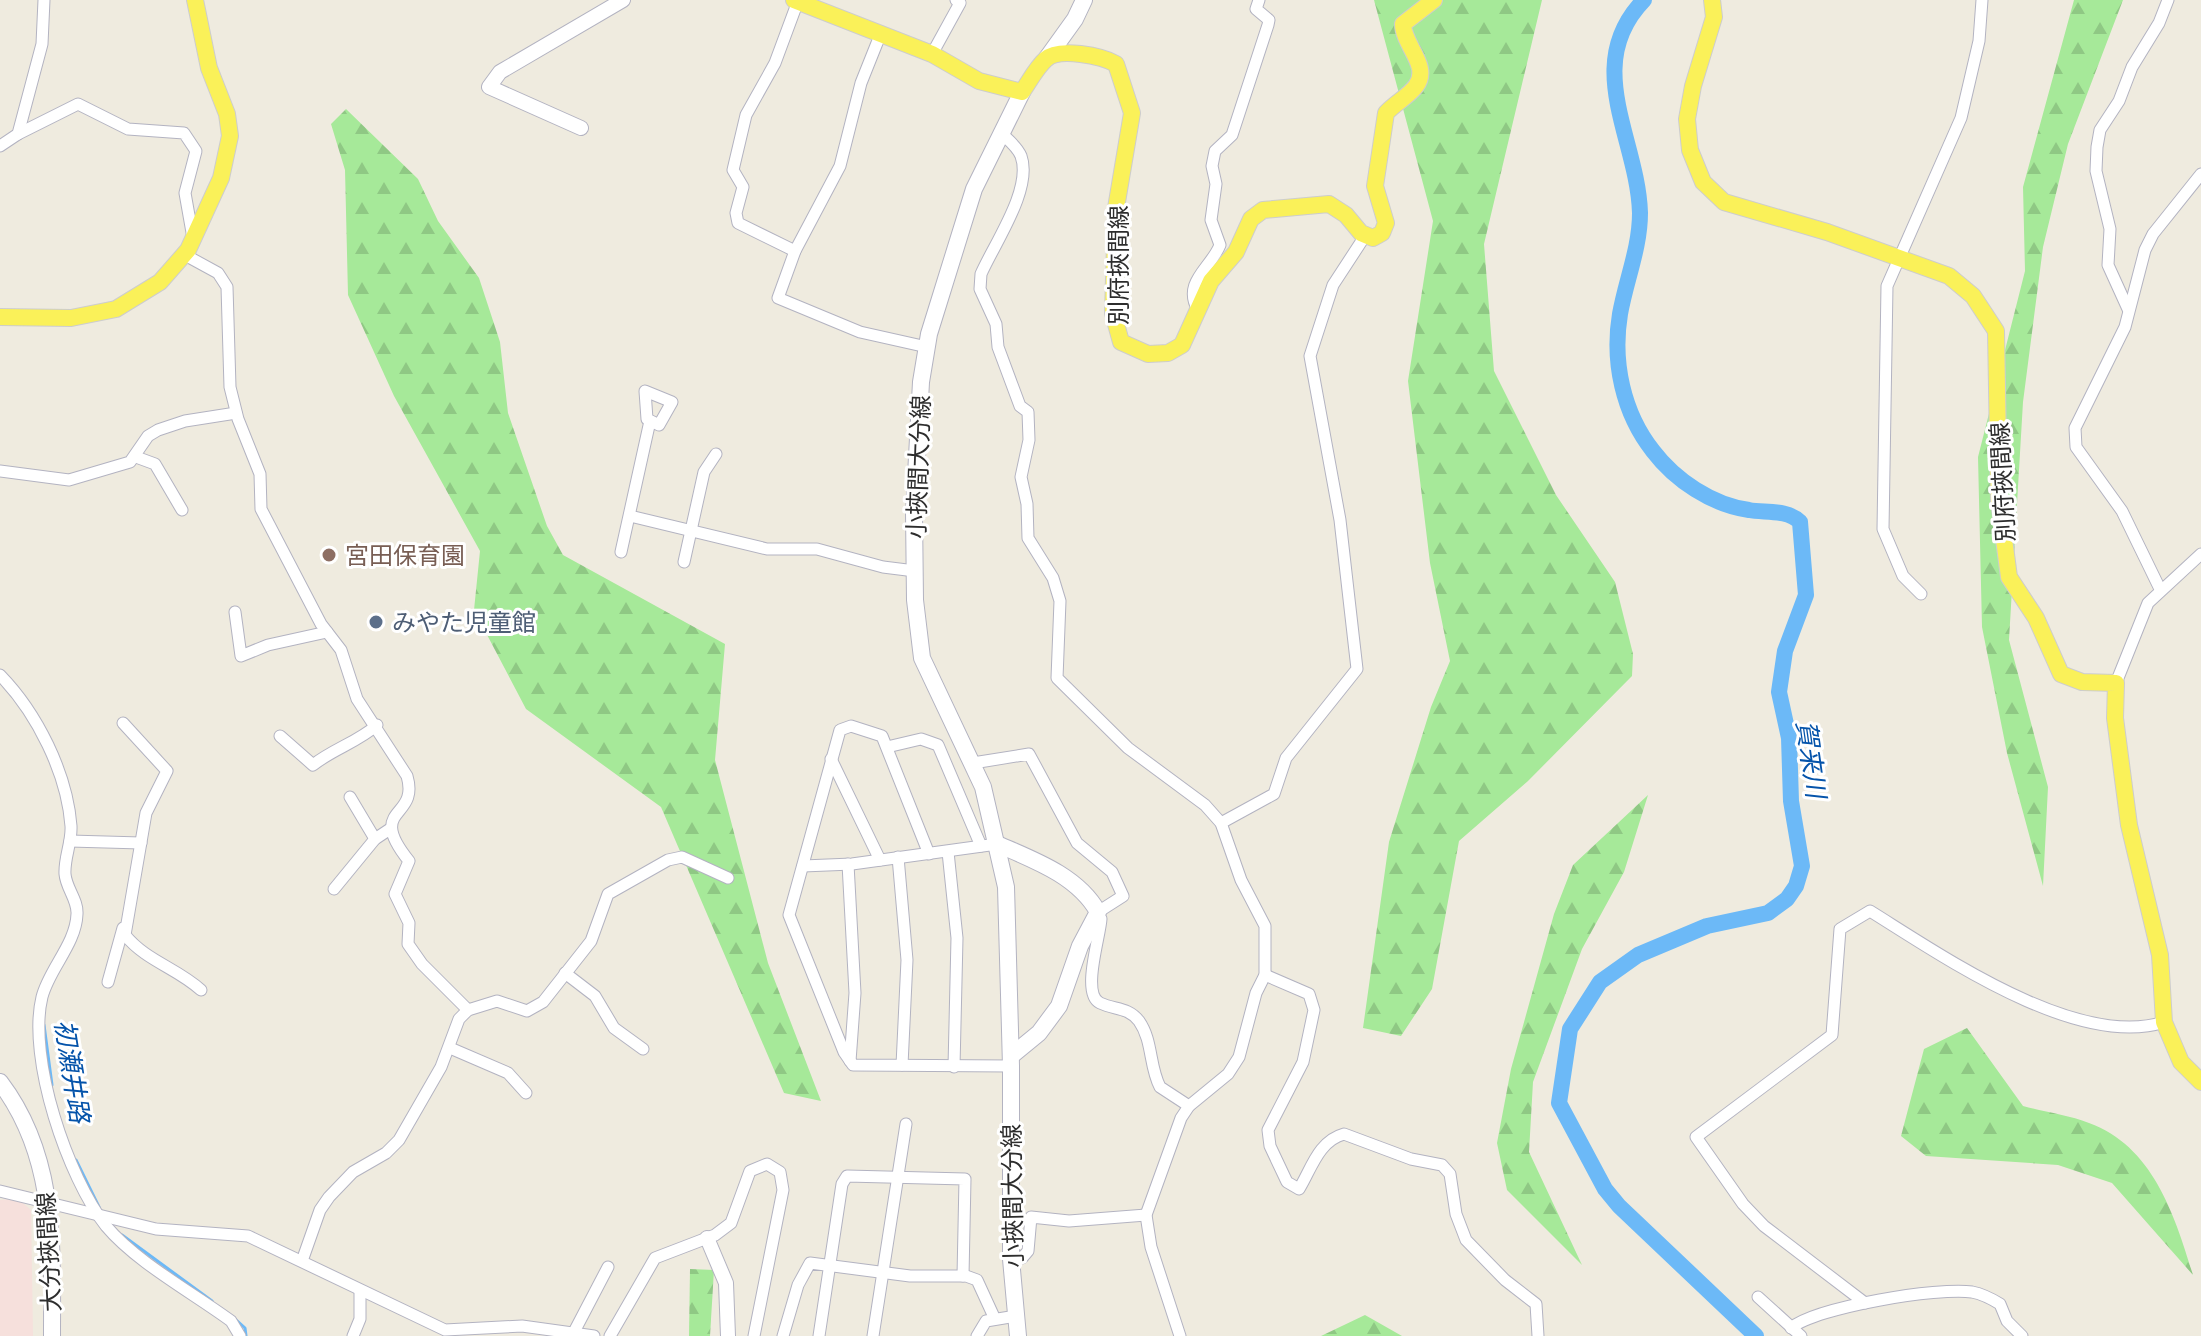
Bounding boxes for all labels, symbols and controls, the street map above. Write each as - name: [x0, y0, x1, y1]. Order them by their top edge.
- street label: 別府挾間線: [1102, 205, 1134, 325]
- street label: 小挾間大分線: [899, 394, 937, 540]
- street label: 別府挾間線: [1983, 421, 2021, 543]
- place label: 宮田保育園: [345, 539, 465, 571]
- marker: 宮田保育園: [320, 546, 338, 564]
- place label: みやた児童館: [392, 606, 536, 638]
- marker: みやた児童館: [367, 613, 385, 631]
- water label: 賀来川: [1790, 718, 1835, 803]
- water label: 初瀬井路: [48, 1017, 98, 1127]
- street label: 小挾間大分線: [995, 1124, 1029, 1268]
- street label: 大分挾間線: [29, 1191, 67, 1313]

